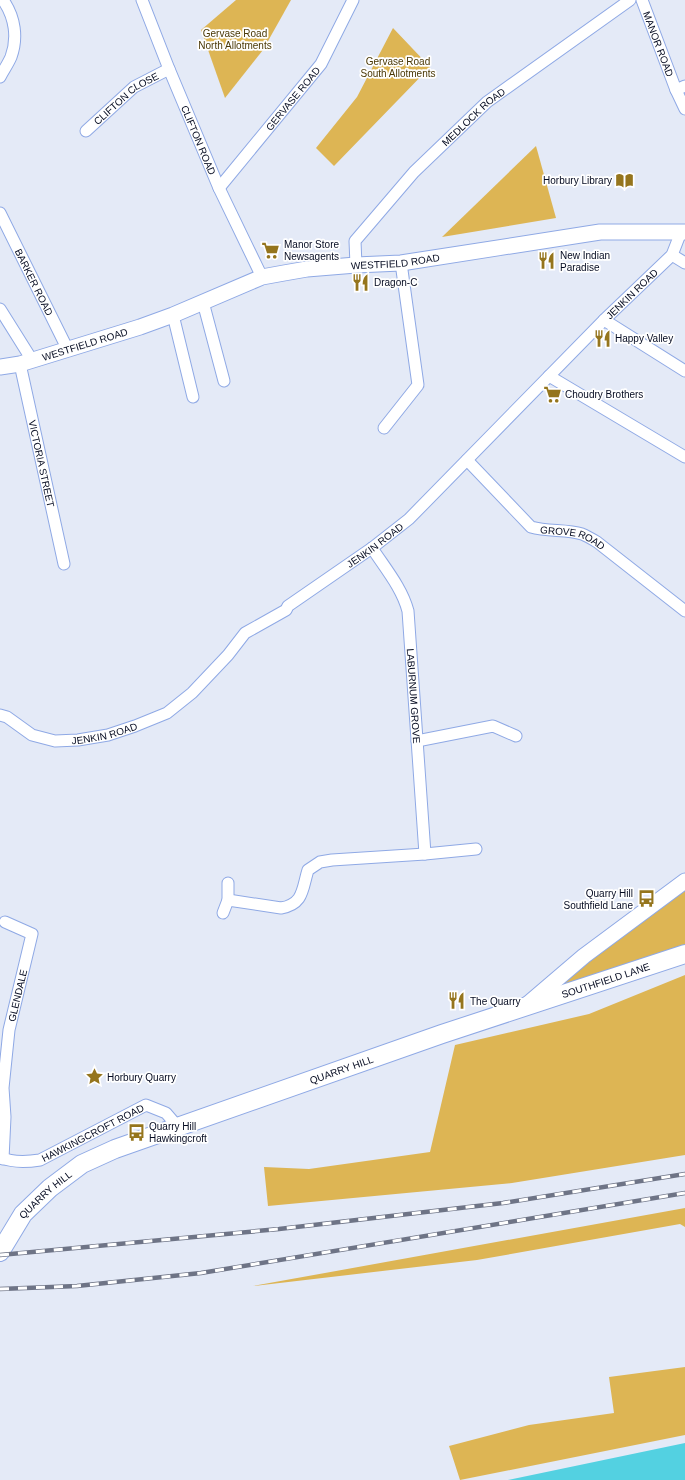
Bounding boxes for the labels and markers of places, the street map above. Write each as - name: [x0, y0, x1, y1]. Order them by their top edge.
- library icon: Horbury Library: [615, 170, 635, 190]
- place label: Horbury Library: [543, 175, 612, 186]
- place label: Manor Store Newsagents: [284, 239, 339, 262]
- supermarket icon: Manor Store Newsagents: [261, 240, 281, 260]
- place label: New Indian Paradise: [560, 250, 610, 273]
- restaurant icon: New Indian Paradise: [537, 251, 557, 271]
- restaurant icon: Dragon-C: [351, 272, 371, 292]
- place label: Dragon-C: [374, 277, 417, 288]
- restaurant icon: Happy Valley: [592, 328, 612, 348]
- place label: Happy Valley: [615, 333, 673, 344]
- supermarket icon: Choudry Brothers: [542, 384, 562, 404]
- place label: Choudry Brothers: [565, 389, 643, 400]
- place label: Quarry Hill Southfield Lane: [563, 888, 633, 911]
- bus stop icon: Quarry Hill Southfield Lane: [636, 889, 656, 909]
- restaurant icon: The Quarry: [447, 991, 467, 1011]
- place label: The Quarry: [470, 996, 521, 1007]
- place icon: Horbury Quarry: [84, 1067, 104, 1087]
- place label: Horbury Quarry: [107, 1072, 176, 1083]
- place label: Quarry Hill Hawkingcroft: [149, 1121, 207, 1144]
- bus stop icon: Quarry Hill Hawkingcroft: [126, 1122, 146, 1142]

